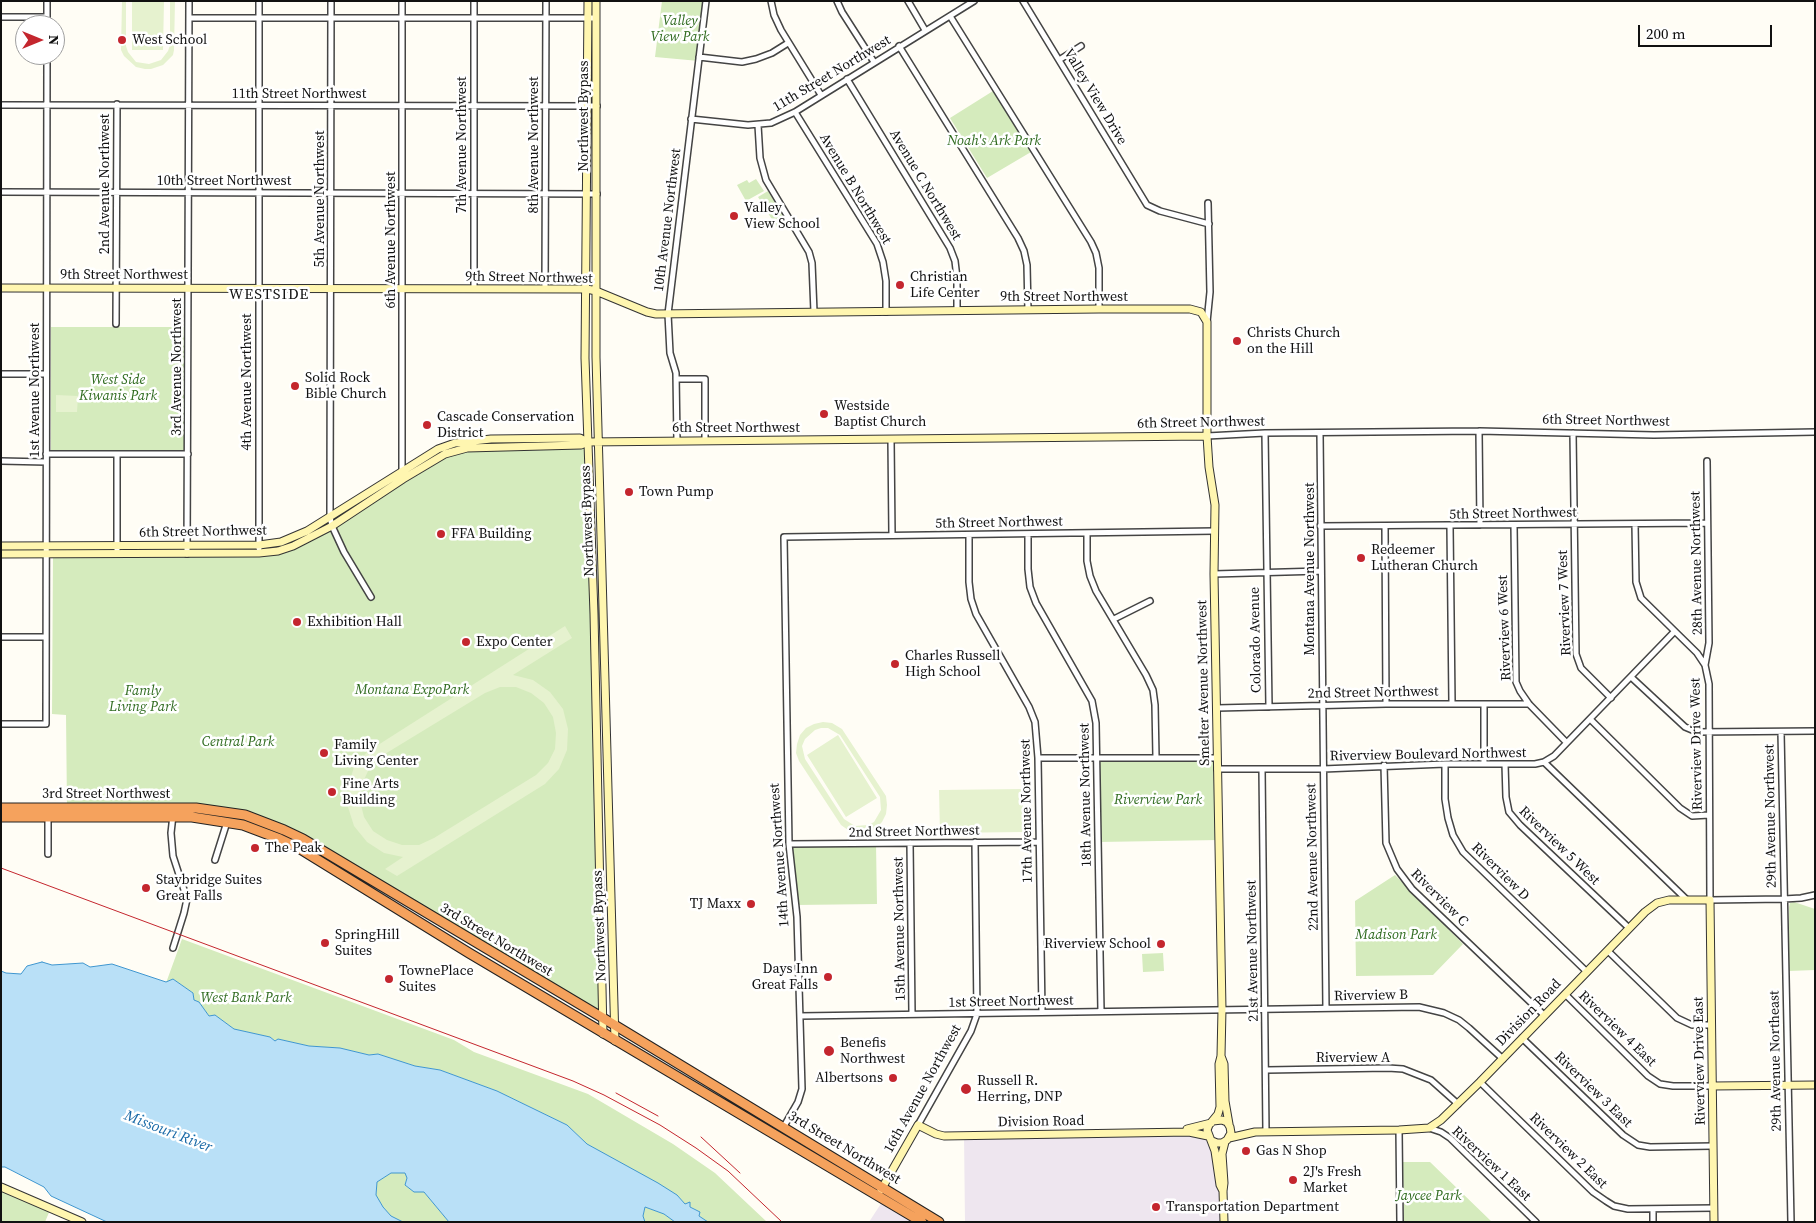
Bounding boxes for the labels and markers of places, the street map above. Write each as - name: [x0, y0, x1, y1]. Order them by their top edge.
- place label: West School: [132, 32, 207, 48]
- marker: West School: [116, 34, 128, 46]
- place label: Valley View School: [744, 200, 820, 232]
- marker: Valley View School: [728, 210, 740, 222]
- place label: Christian Life Center: [910, 269, 980, 302]
- marker: Christian Life Center: [894, 279, 906, 291]
- place label: Christs Church on the Hill: [1247, 325, 1341, 358]
- marker: Christs Church on the Hill: [1231, 335, 1243, 347]
- place label: Solid Rock Bible Church: [305, 370, 387, 402]
- marker: Solid Rock Bible Church: [289, 380, 301, 392]
- place label: Westside Baptist Church: [834, 398, 926, 431]
- marker: Westside Baptist Church: [818, 408, 830, 420]
- place label: Cascade Conservation District: [437, 409, 574, 442]
- marker: Cascade Conservation District: [421, 419, 433, 431]
- place label: Town Pump: [639, 484, 714, 500]
- marker: Town Pump: [623, 486, 635, 498]
- place label: FFA Building: [451, 526, 531, 542]
- marker: FFA Building: [435, 528, 447, 540]
- place label: Redeemer Lutheran Church: [1371, 542, 1478, 574]
- marker: Redeemer Lutheran Church: [1355, 552, 1367, 564]
- place label: Exhibition Hall: [307, 614, 402, 630]
- marker: Exhibition Hall: [291, 616, 303, 628]
- place label: Expo Center: [476, 634, 553, 650]
- marker: Expo Center: [460, 636, 472, 648]
- place label: Charles Russell High School: [905, 648, 1000, 680]
- marker: Charles Russell High School: [889, 658, 901, 670]
- place label: Family Living Center: [334, 737, 419, 770]
- marker: Family Living Center: [318, 747, 330, 759]
- place label: Fine Arts Building: [342, 776, 399, 809]
- marker: Fine Arts Building: [326, 786, 338, 798]
- place label: The Peak: [265, 840, 322, 856]
- marker: The Peak: [249, 842, 261, 854]
- place label: Staybridge Suites Great Falls: [156, 872, 262, 904]
- marker: Staybridge Suites Great Falls: [140, 882, 152, 894]
- place label: TJ Maxx: [690, 896, 741, 912]
- marker: TJ Maxx: [745, 898, 757, 910]
- place label: SpringHill Suites: [335, 927, 400, 960]
- place label: Riverview School: [1044, 936, 1151, 952]
- marker: SpringHill Suites: [319, 937, 331, 949]
- marker: Riverview School: [1155, 938, 1167, 950]
- place label: Days Inn Great Falls: [752, 961, 818, 994]
- place label: TownePlace Suites: [399, 963, 474, 996]
- marker: Days Inn Great Falls: [822, 971, 834, 983]
- marker: TownePlace Suites: [383, 973, 395, 985]
- place label: Benefis Northwest: [840, 1035, 905, 1068]
- marker: Benefis Northwest: [822, 1044, 836, 1058]
- place label: Albertsons: [815, 1070, 883, 1086]
- marker: Albertsons: [887, 1072, 899, 1084]
- place label: Russell R. Herring, DNP: [977, 1073, 1062, 1106]
- marker: Russell R. Herring, DNP: [959, 1082, 973, 1096]
- place label: Gas N Shop: [1256, 1143, 1327, 1159]
- marker: Gas N Shop: [1240, 1145, 1252, 1157]
- place label: 2J's Fresh Market: [1303, 1164, 1362, 1196]
- marker: 2J's Fresh Market: [1287, 1174, 1299, 1186]
- place label: Transportation Department: [1166, 1199, 1339, 1215]
- marker: Transportation Department: [1150, 1201, 1162, 1213]

